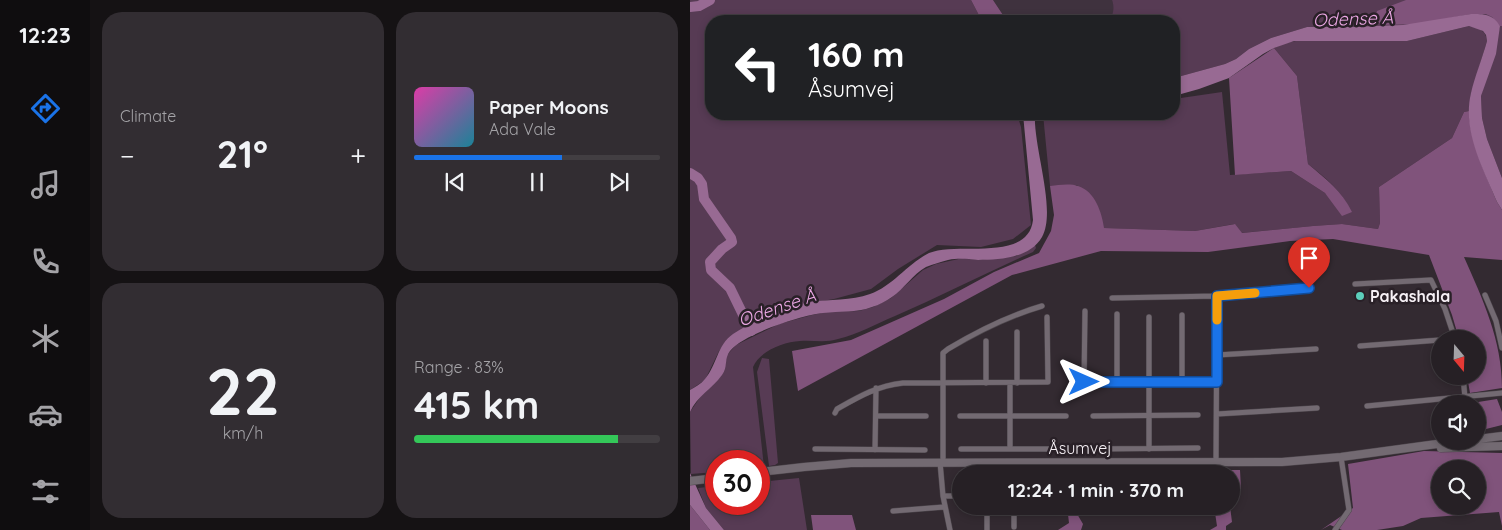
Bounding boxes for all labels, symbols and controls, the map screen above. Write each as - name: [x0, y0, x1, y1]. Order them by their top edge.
- water label: Odense Å: [1312, 6, 1394, 31]
- text: 12:23: [19, 21, 71, 49]
- text: 160 m: [808, 32, 905, 76]
- icon: left: [725, 35, 790, 100]
- text: Åsumvej: [808, 75, 895, 103]
- icon: directions: [28, 91, 63, 126]
- text: Paper Moons: [489, 95, 609, 119]
- text: Climate: [120, 106, 176, 126]
- text: Ada Vale: [489, 119, 556, 139]
- text: 21°: [217, 130, 268, 178]
- text: −: [120, 138, 135, 173]
- text: +: [350, 138, 366, 173]
- icon: music: [28, 167, 63, 202]
- icon: previous: [441, 168, 469, 196]
- icon: pause: [523, 168, 551, 196]
- icon: next: [605, 168, 633, 196]
- pin: [1288, 237, 1330, 288]
- icon: phone: [28, 244, 63, 279]
- icon: arrive: [1295, 244, 1323, 272]
- water label: Odense Å: [735, 283, 819, 332]
- place label: Pakashala: [1370, 286, 1450, 306]
- marker: Pakashala: [1354, 290, 1366, 302]
- icon: climate: [28, 321, 63, 356]
- north arrow: [1431, 330, 1486, 385]
- map controls: [1431, 330, 1486, 515]
- text: 22: [206, 350, 280, 431]
- position arrow: [1057, 355, 1109, 407]
- text: Range · 83%: [414, 357, 504, 377]
- text: 415 km: [414, 381, 539, 429]
- button: sound: [1431, 395, 1486, 450]
- icon: car: [28, 397, 63, 432]
- text: km/h: [223, 423, 263, 443]
- street label: Åsumvej: [1048, 438, 1112, 458]
- speed limit sign: 30: [705, 450, 770, 515]
- button: search: [1431, 460, 1486, 515]
- icon: filters: [28, 474, 63, 509]
- text: 12:24 · 1 min · 370 m: [1008, 478, 1184, 502]

